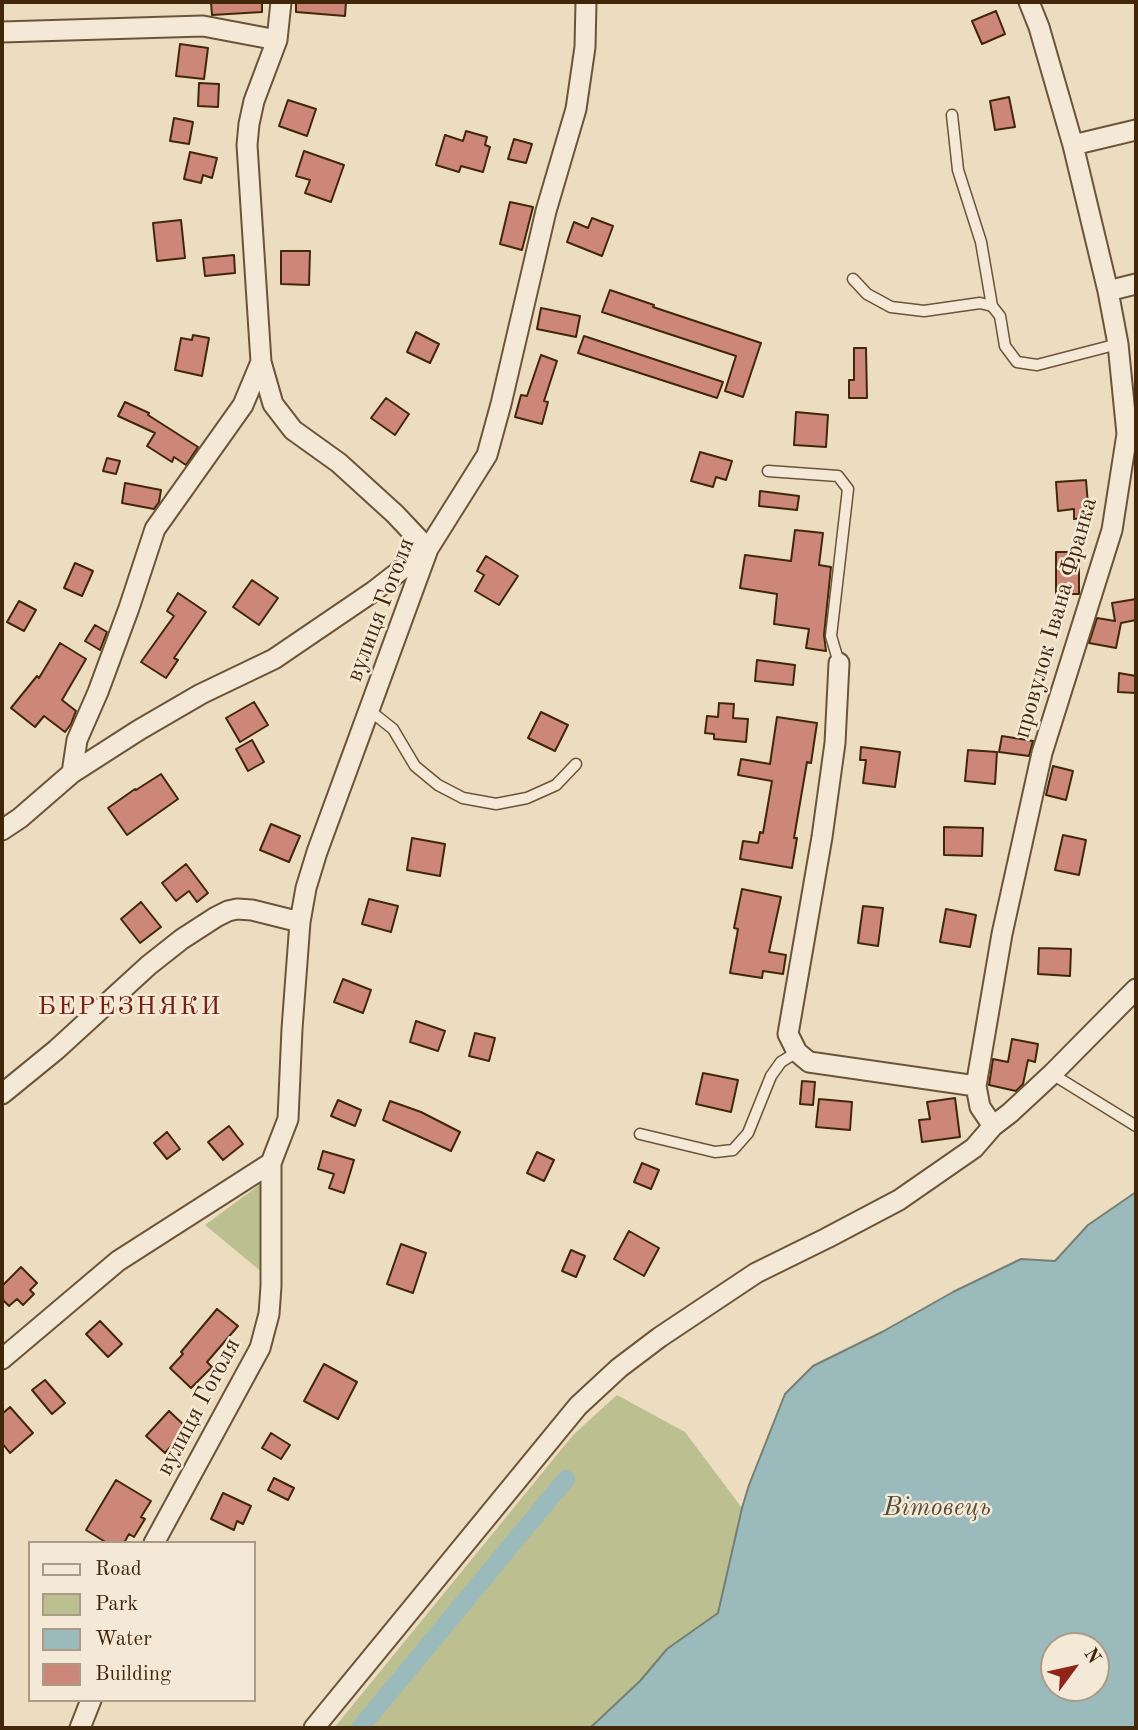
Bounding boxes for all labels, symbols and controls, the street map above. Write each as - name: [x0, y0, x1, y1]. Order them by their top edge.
- street label: провулок Івана Франка: [1008, 494, 1104, 742]
- street label: вулиця Гоголя: [340, 534, 422, 686]
- district label: БЕРЕЗНЯКИ: [39, 991, 221, 1023]
- street label: вулиця Гоголя: [151, 1333, 247, 1481]
- water label: Вітовець: [883, 1492, 991, 1524]
- legend: [28, 1541, 256, 1702]
- text: Road: [95, 1559, 142, 1580]
- text: Park: [95, 1594, 138, 1615]
- text: Water: [95, 1629, 152, 1650]
- north arrow: [1040, 1632, 1110, 1702]
- text: N: [1079, 1645, 1103, 1668]
- text: Building: [95, 1664, 171, 1685]

